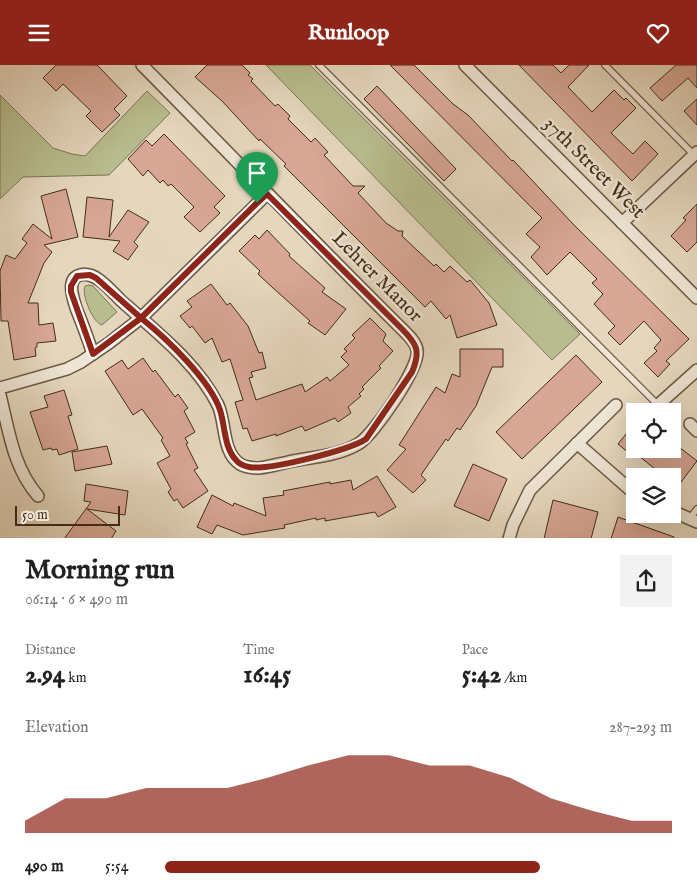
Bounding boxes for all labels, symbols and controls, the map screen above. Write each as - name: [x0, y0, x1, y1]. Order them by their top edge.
- icon: menu: [25, 19, 53, 47]
- text: Runloop: [308, 19, 389, 47]
- icon: heart: [644, 19, 672, 47]
- street label: 37th Street West: [538, 112, 650, 224]
- pin: [236, 152, 278, 203]
- icon: arrive: [243, 159, 271, 187]
- street label: Lehrer Manor: [326, 226, 428, 328]
- map controls: [626, 403, 681, 523]
- button: locate: [626, 403, 681, 458]
- button: layers: [626, 468, 681, 523]
- scale bar: [15, 503, 120, 527]
- text: 50 m: [22, 506, 48, 524]
- text: Morning run: [25, 553, 175, 588]
- button: share: [620, 555, 672, 607]
- text: 06:14 · 6 × 490 m: [25, 590, 128, 610]
- text: Distance: [25, 641, 76, 659]
- text: Time: [243, 641, 274, 659]
- text: Pace: [462, 641, 488, 659]
- text: 2.94: [25, 659, 65, 691]
- text: 16:45: [243, 659, 291, 691]
- text: 5:42: [462, 659, 501, 691]
- text: km: [65, 669, 86, 687]
- text: /km: [501, 669, 527, 687]
- text: Elevation: [25, 718, 88, 738]
- text: 287–293 m: [609, 718, 672, 738]
- text: 490 m: [25, 857, 64, 877]
- text: 5:54: [105, 857, 129, 877]

